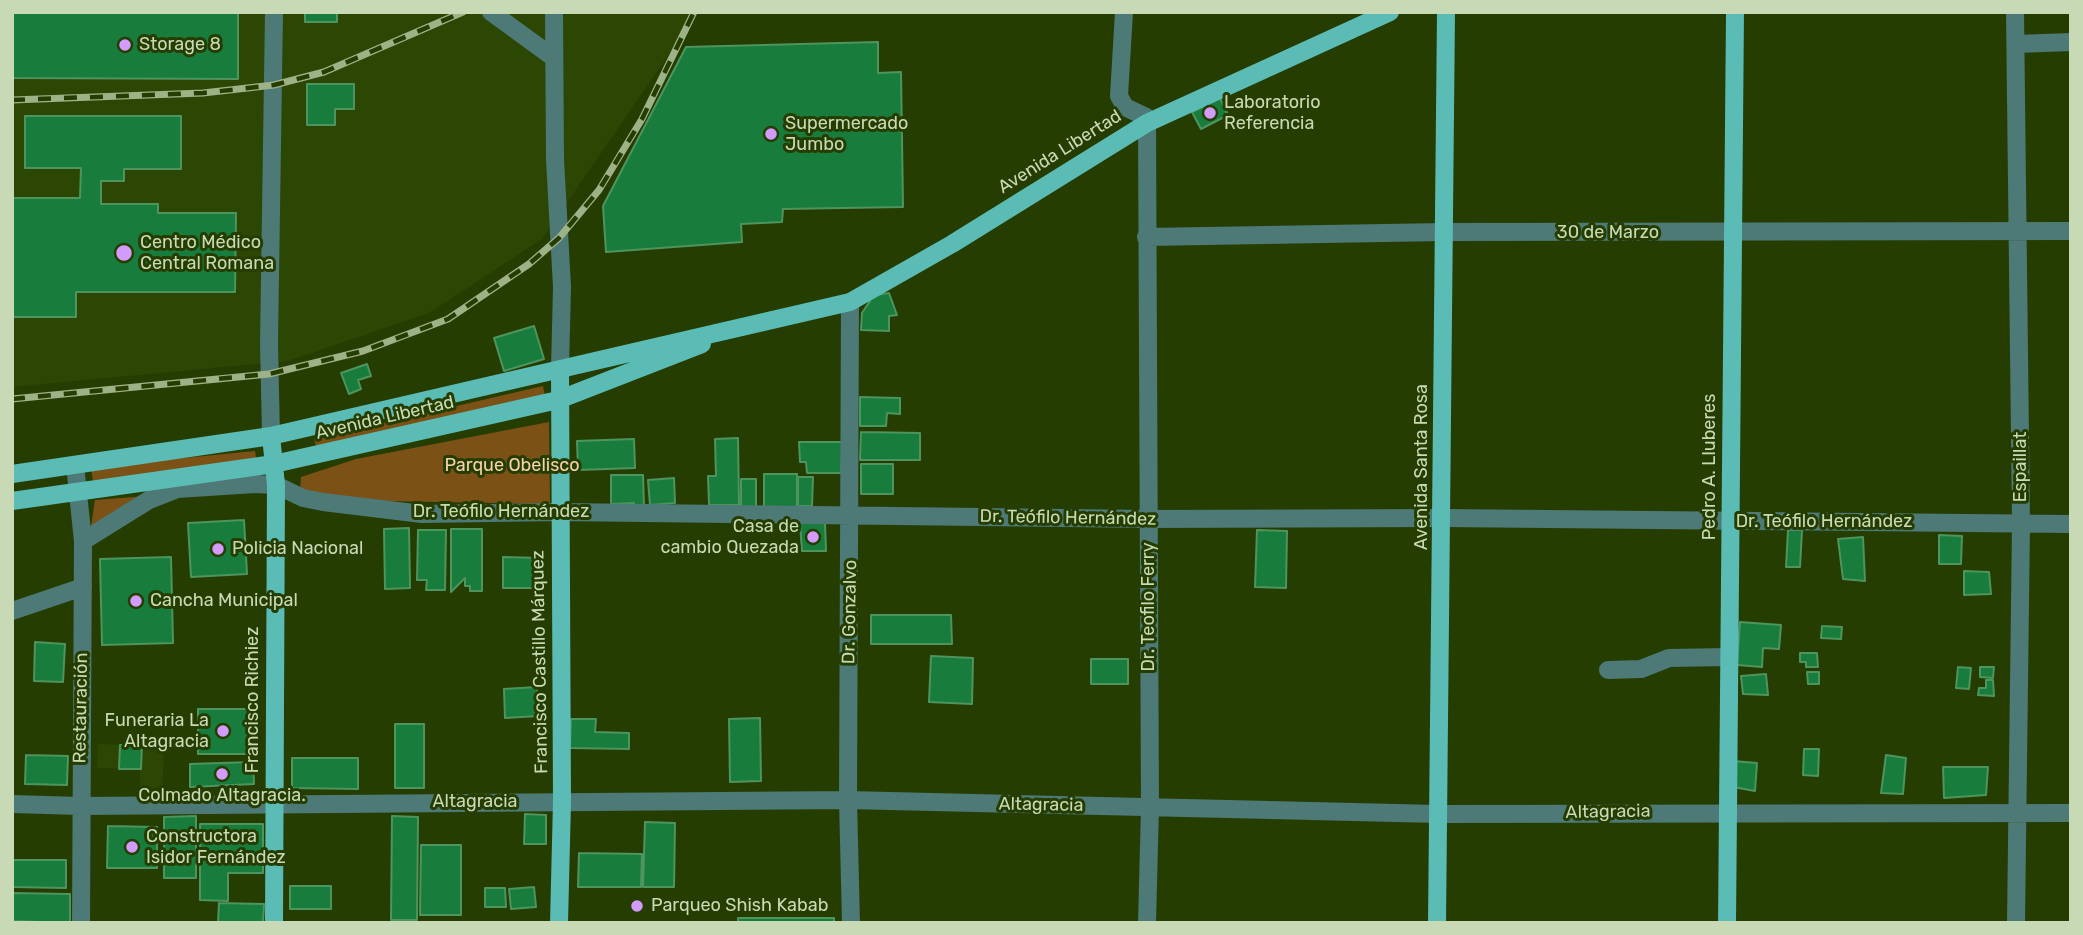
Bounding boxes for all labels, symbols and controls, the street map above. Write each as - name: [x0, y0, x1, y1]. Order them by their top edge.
- place label: Storage 8: [139, 34, 221, 56]
- marker: Storage 8: [117, 37, 133, 53]
- place label: Laboratorio Referencia: [1224, 92, 1321, 134]
- street label: Avenida Libertad: [994, 105, 1126, 199]
- marker: Laboratorio Referencia: [1202, 105, 1218, 121]
- place label: Supermercado Jumbo: [785, 113, 908, 156]
- marker: Supermercado Jumbo: [763, 126, 779, 142]
- street label: 30 de Marzo: [1557, 222, 1659, 244]
- place label: Centro Médico Central Romana: [140, 232, 274, 274]
- marker: Centro Médico Central Romana: [114, 243, 134, 263]
- street label: Avenida Santa Rosa: [1411, 384, 1433, 550]
- street label: Avenida Libertad: [314, 392, 456, 444]
- street label: Pedro A. Lluberes: [1699, 394, 1721, 540]
- street label: Espaillat: [2010, 432, 2032, 502]
- park label: Parque Obelisco: [444, 455, 580, 477]
- street label: Dr. Teófilo Hernández: [413, 501, 589, 523]
- street label: Dr. Teófilo Hernández: [979, 506, 1157, 530]
- street label: Dr. Teófilo Hernández: [1736, 511, 1912, 533]
- place label: Casa de cambio Quezada: [660, 516, 799, 558]
- marker: Casa de cambio Quezada: [805, 529, 821, 545]
- place label: Policia Nacional: [232, 538, 363, 560]
- marker: Policia Nacional: [210, 541, 226, 557]
- street label: Dr. Teofilo Ferry: [1138, 542, 1160, 672]
- street label: Francisco Castillo Márquez: [527, 550, 553, 774]
- street label: Dr. Gonzalvo: [838, 560, 862, 664]
- place label: Cancha Municipal: [150, 590, 298, 612]
- marker: Cancha Municipal: [128, 593, 144, 609]
- street label: Francisco Richiez: [242, 627, 264, 773]
- street label: Restauración: [69, 652, 93, 764]
- place label: Funeraria La Altagracia: [105, 710, 209, 752]
- marker: Funeraria La Altagracia: [215, 723, 231, 739]
- marker: Colmado Altagracia.: [214, 766, 230, 782]
- place label: Colmado Altagracia.: [138, 785, 306, 807]
- street label: Altagracia: [432, 791, 518, 813]
- street label: Altagracia: [998, 793, 1084, 817]
- street label: Altagracia: [1565, 800, 1651, 824]
- place label: Constructora Isidor Fernández: [146, 826, 286, 868]
- marker: Constructora Isidor Fernández: [124, 839, 140, 855]
- place label: Parqueo Shish Kabab: [651, 895, 828, 917]
- marker: Parqueo Shish Kabab: [629, 898, 645, 914]

